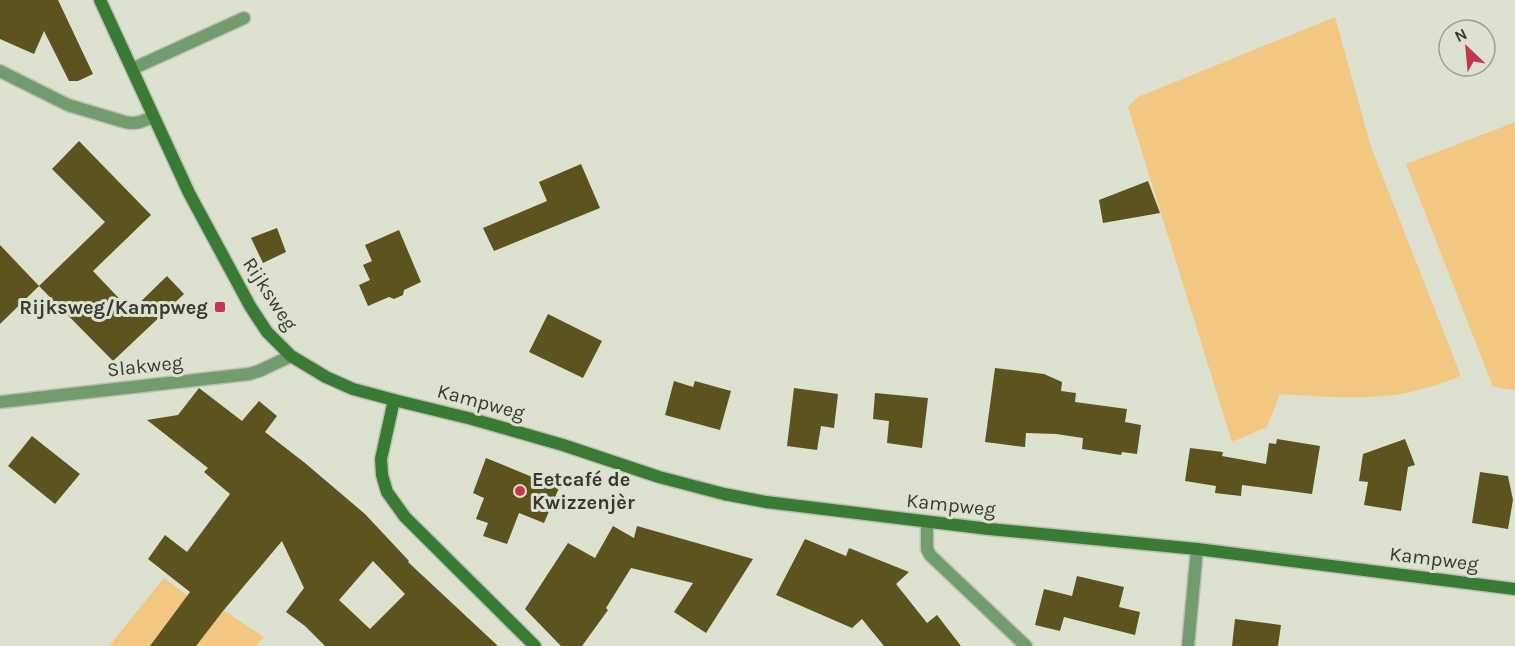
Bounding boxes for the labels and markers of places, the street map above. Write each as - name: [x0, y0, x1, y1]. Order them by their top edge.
- place label: Rijksweg/Kampweg: [19, 296, 208, 319]
- marker: Rijksweg/Kampweg: [213, 300, 227, 314]
- place label: Eetcafé de Kwizzenjèr: [532, 468, 635, 514]
- marker: Eetcafé de Kwizzenjèr: [513, 484, 527, 498]

